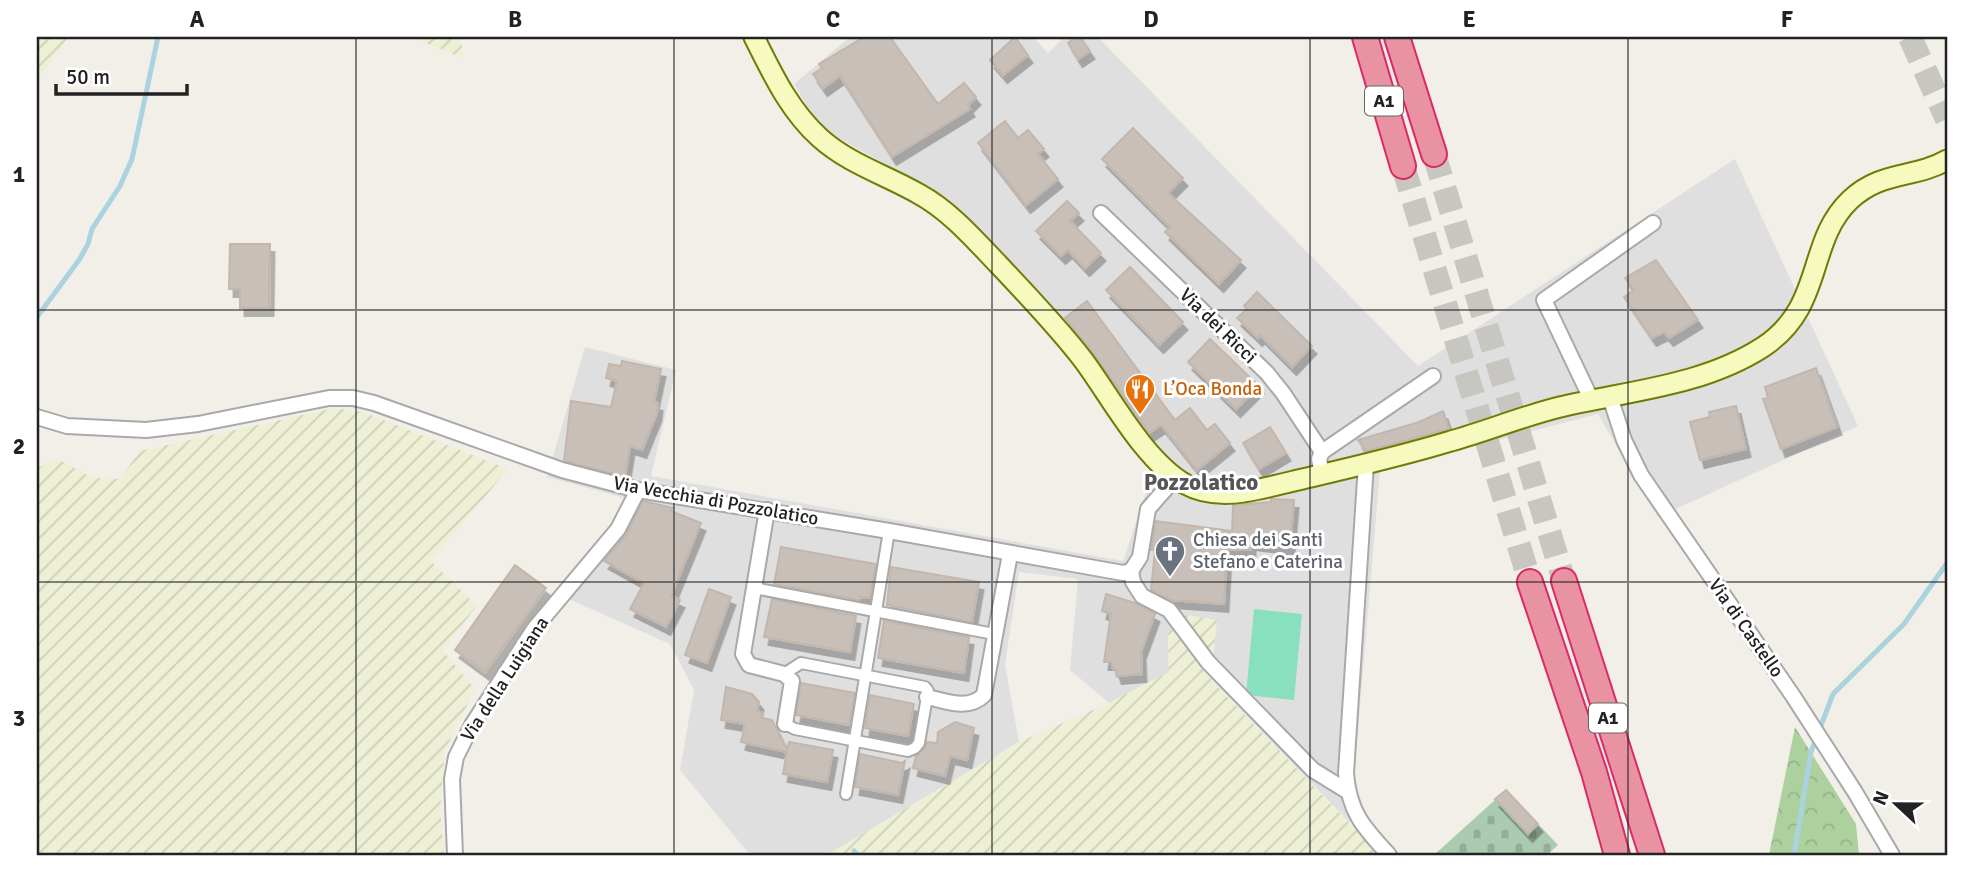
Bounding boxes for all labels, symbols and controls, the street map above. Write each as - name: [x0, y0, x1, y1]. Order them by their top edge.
- text: A: [190, 5, 205, 34]
- text: B: [508, 5, 522, 34]
- text: C: [826, 5, 840, 34]
- text: D: [1143, 5, 1159, 34]
- text: E: [1462, 5, 1476, 34]
- text: F: [1781, 5, 1793, 34]
- scale bar: [56, 52, 187, 96]
- text: 50 m: [66, 64, 110, 90]
- road number: A1: [1365, 86, 1403, 116]
- text: 1: [13, 160, 25, 189]
- street label: Via dei Ricci: [1174, 283, 1262, 369]
- restaurant icon: L’Oca Bonda: [1123, 372, 1157, 416]
- place label: L’Oca Bonda: [1163, 377, 1262, 401]
- text: 2: [13, 432, 25, 461]
- district label: Pozzolatico: [1144, 468, 1258, 497]
- street label: Via Vecchia di Pozzolatico: [612, 471, 821, 531]
- place label: Chiesa dei Santi Stefano e Caterina: [1193, 528, 1343, 574]
- church icon: Chiesa dei Santi Stefano e Caterina: [1153, 534, 1187, 578]
- street label: Via di Castello: [1703, 574, 1789, 682]
- street label: Via della Luigiana: [456, 612, 554, 746]
- text: 3: [13, 704, 25, 733]
- road number: A1: [1589, 704, 1627, 732]
- north arrow: [1862, 770, 1932, 840]
- text: N: [1868, 787, 1895, 809]

